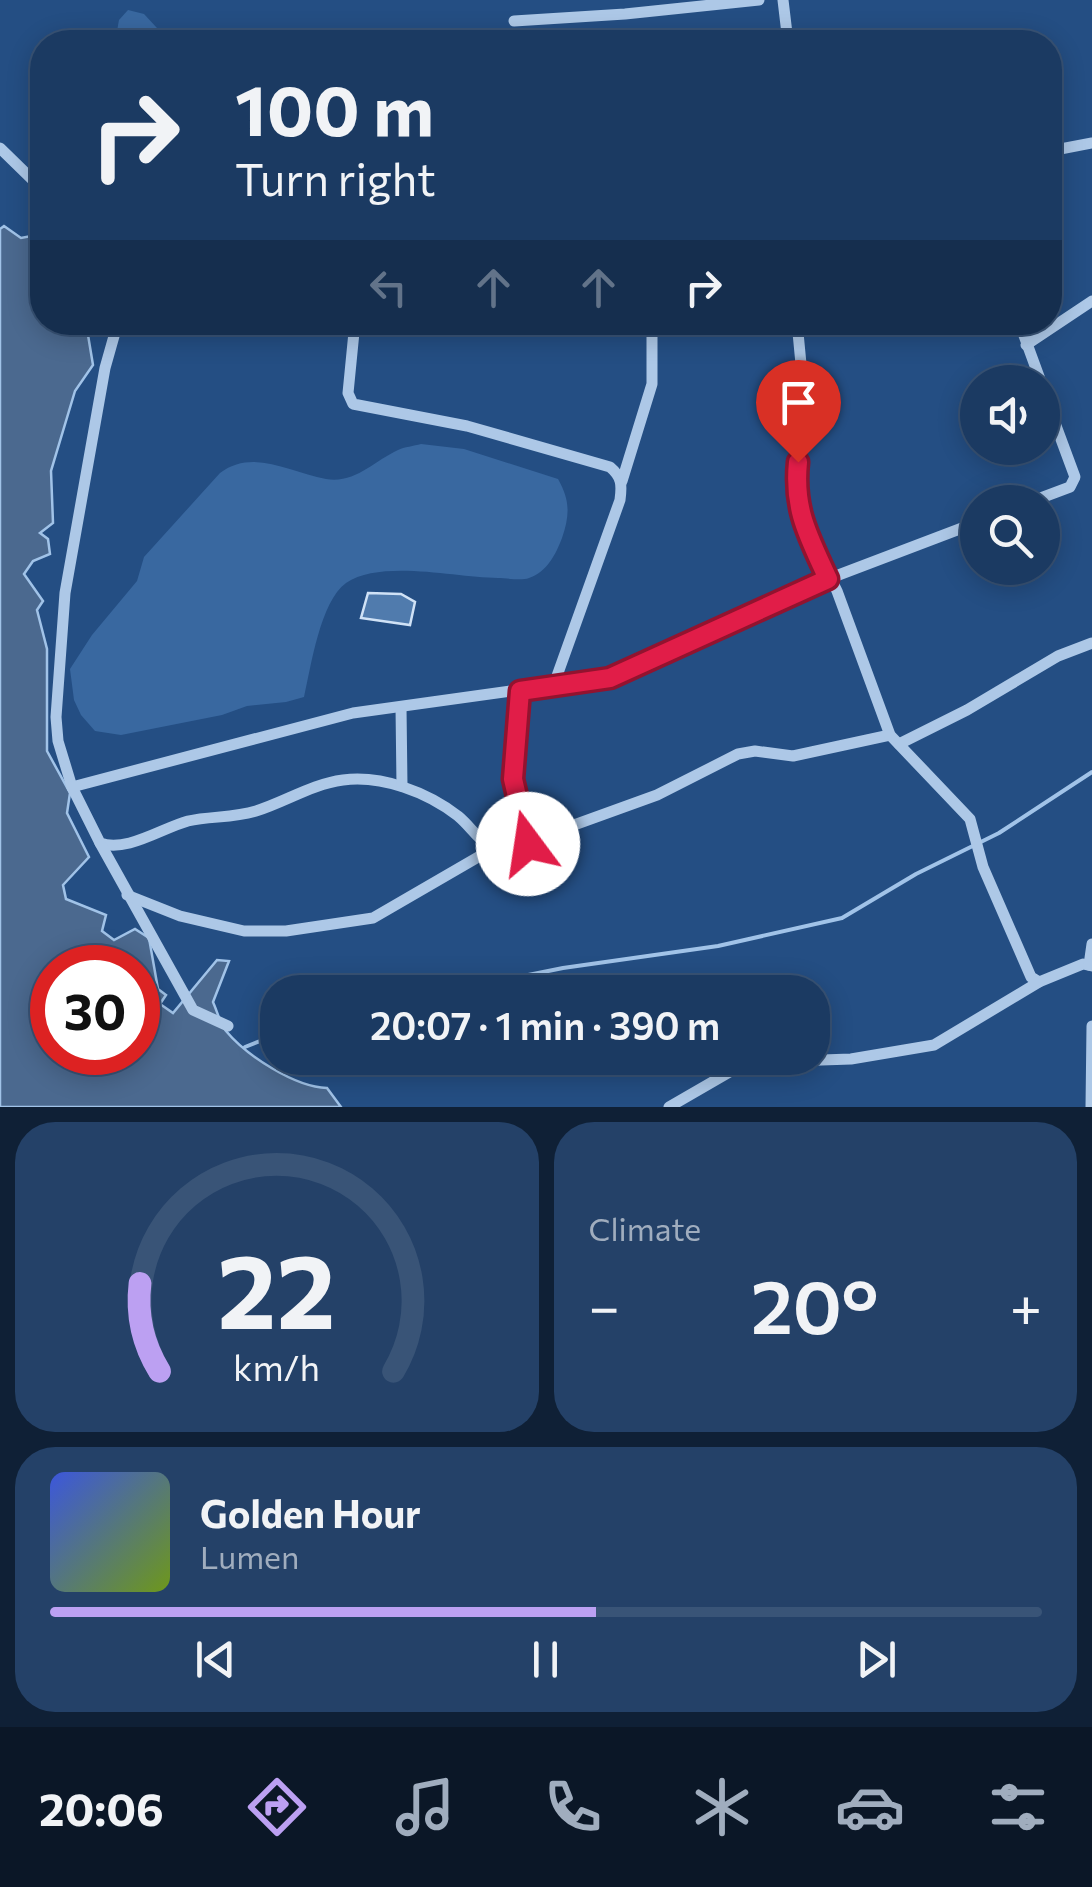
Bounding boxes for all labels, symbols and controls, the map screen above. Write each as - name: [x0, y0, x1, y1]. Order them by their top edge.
- text: 100 m: [235, 65, 434, 150]
- icon: right: [70, 70, 200, 200]
- text: Turn right: [235, 150, 436, 205]
- icon: left: [361, 260, 416, 315]
- icon: ahead: [466, 260, 521, 315]
- icon: ahead: [571, 260, 626, 315]
- icon: right: [676, 260, 731, 315]
- pin: [756, 360, 841, 463]
- map controls: [960, 365, 1060, 585]
- button: sound: [960, 365, 1060, 465]
- icon: arrive: [771, 375, 826, 430]
- button: search: [960, 485, 1060, 585]
- position arrow: [476, 792, 580, 896]
- speed limit sign: 30: [30, 945, 160, 1075]
- text: 20:07 · 1 min · 390 m: [370, 1001, 720, 1048]
- text: Climate: [589, 1208, 701, 1248]
- text: 22: [218, 1223, 336, 1350]
- text: 20°: [751, 1258, 879, 1349]
- text: −: [589, 1271, 620, 1338]
- text: +: [1010, 1271, 1042, 1338]
- text: km/h: [233, 1345, 320, 1388]
- text: Golden Hour: [200, 1489, 421, 1536]
- text: Lumen: [200, 1536, 299, 1576]
- icon: previous: [188, 1632, 243, 1687]
- icon: pause: [518, 1632, 573, 1687]
- icon: next: [849, 1632, 904, 1687]
- icon: directions: [242, 1772, 312, 1842]
- icon: music: [390, 1772, 460, 1842]
- icon: phone: [538, 1772, 608, 1842]
- icon: climate: [687, 1772, 757, 1842]
- icon: car: [835, 1772, 905, 1842]
- icon: filters: [983, 1772, 1053, 1842]
- text: 20:06: [39, 1780, 164, 1835]

